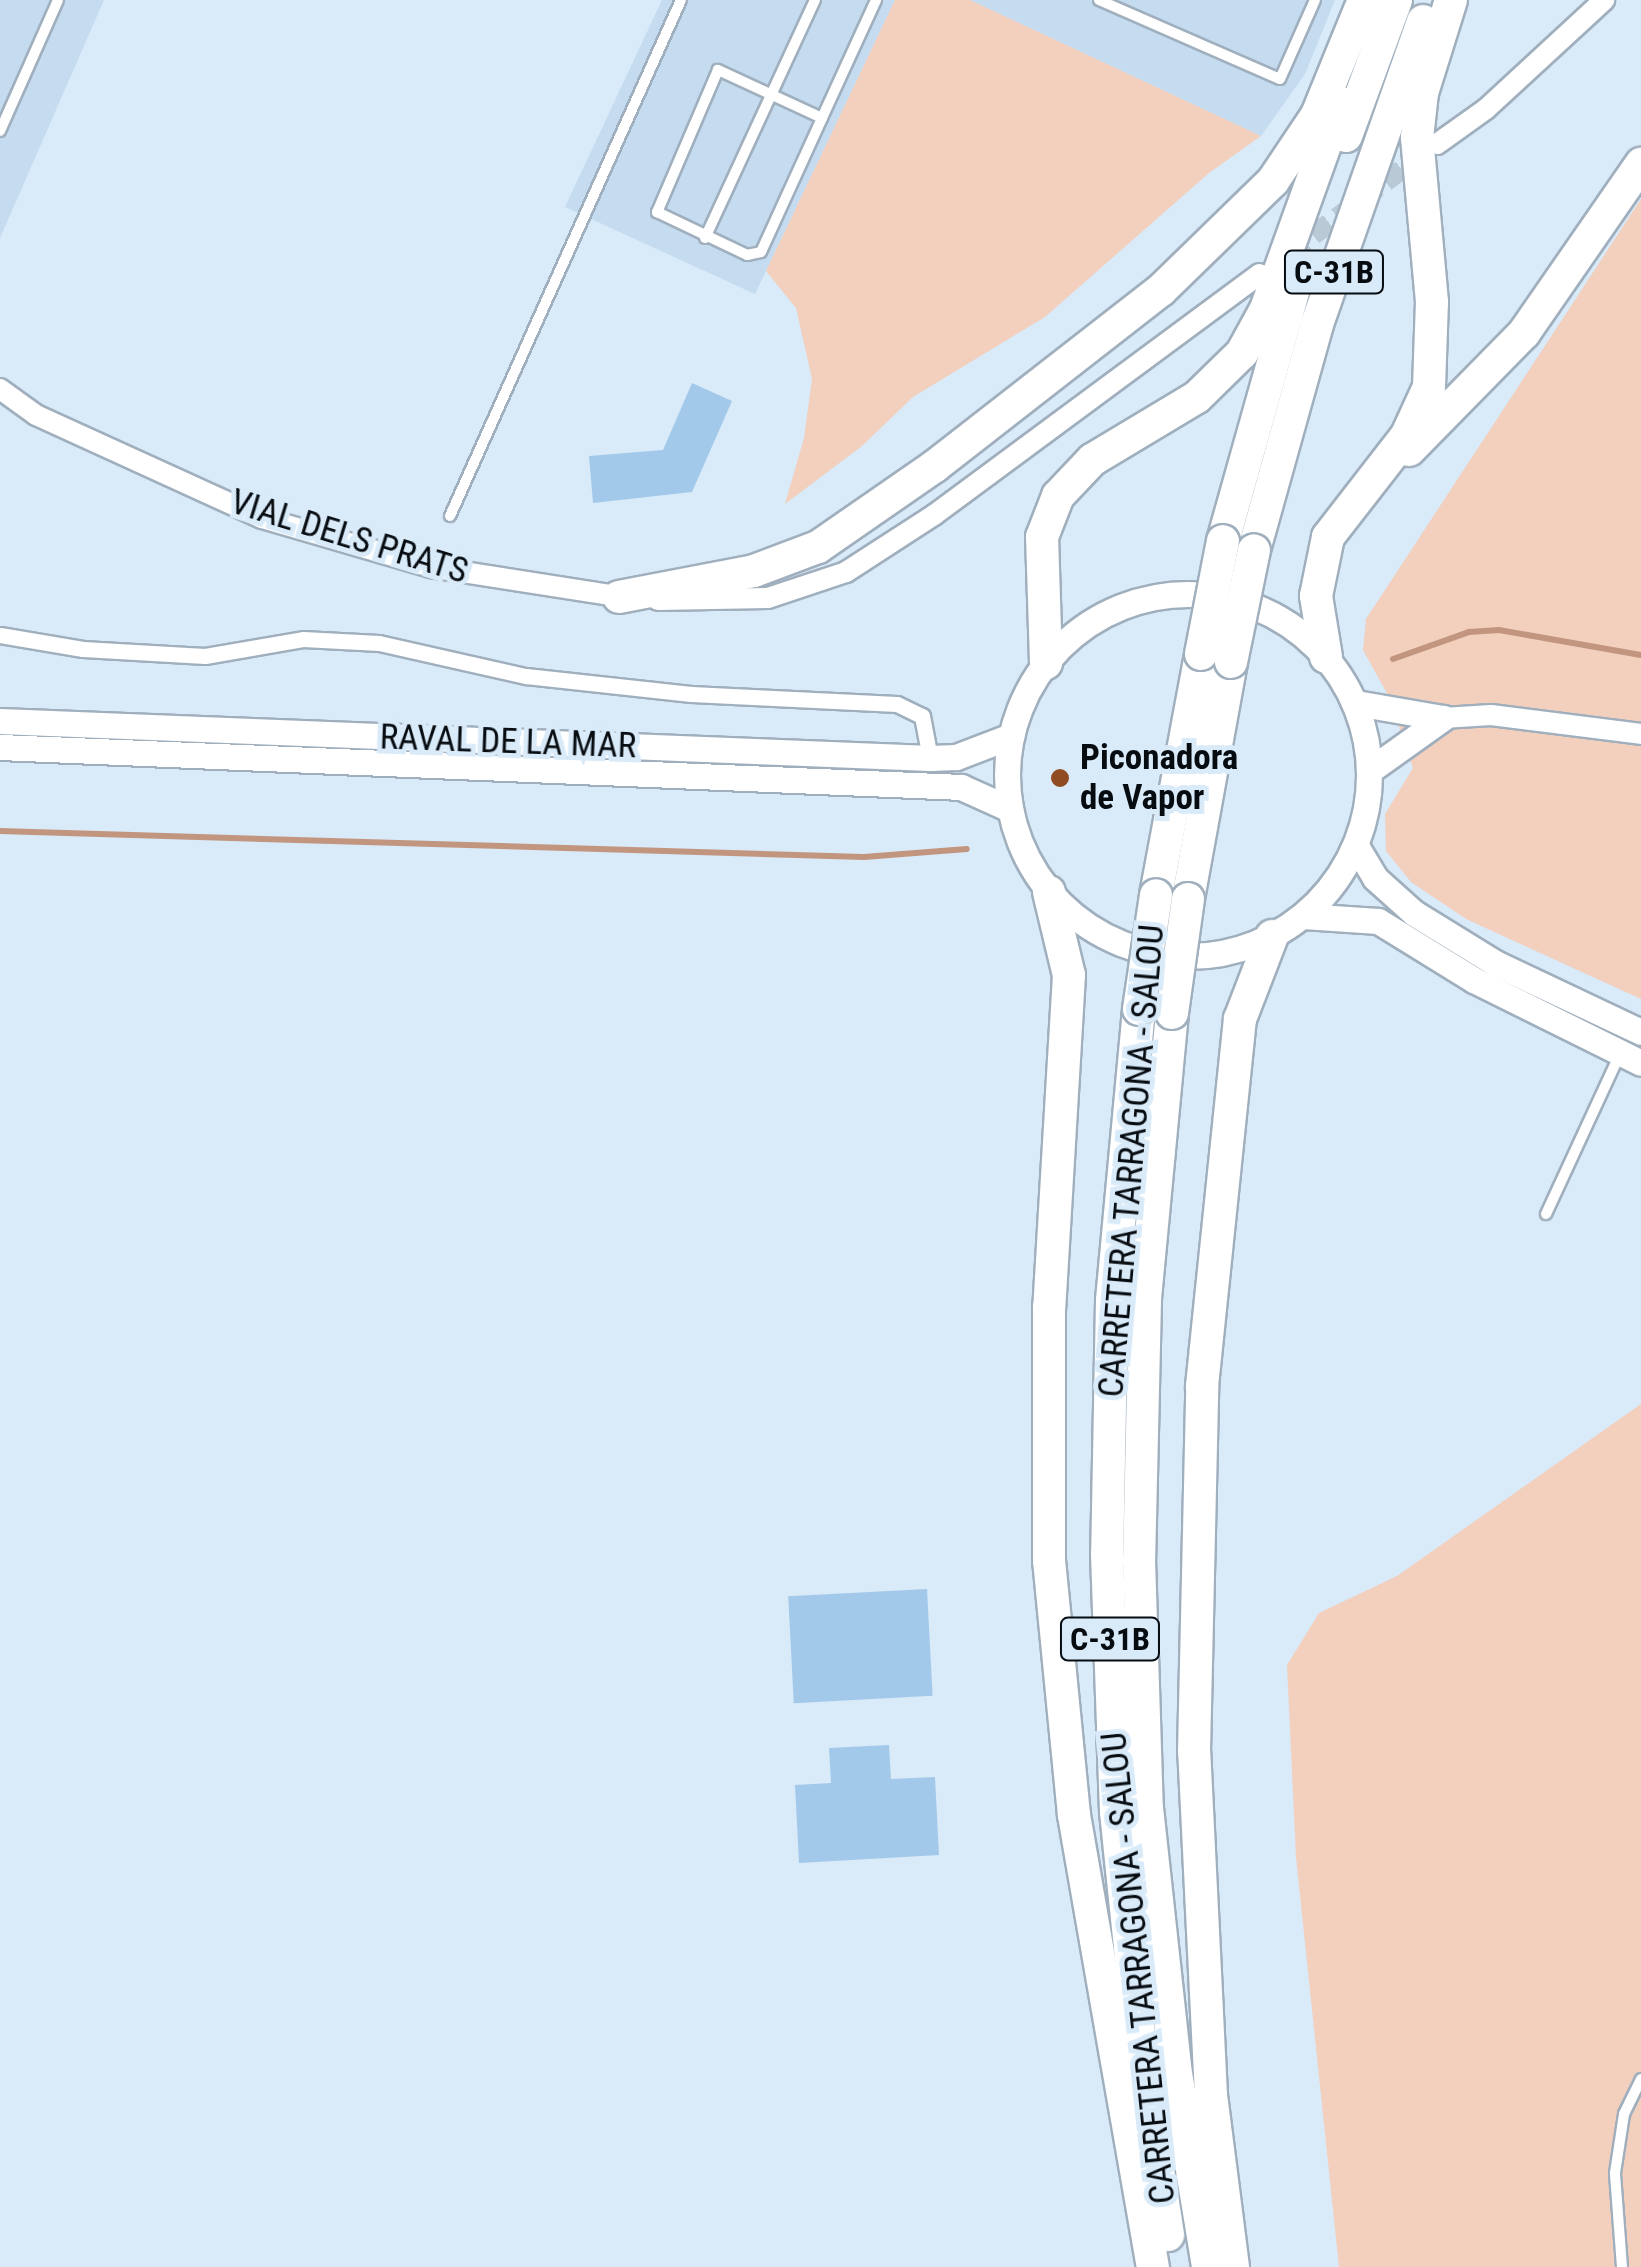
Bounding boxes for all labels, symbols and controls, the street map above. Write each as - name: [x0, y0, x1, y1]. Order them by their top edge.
- road number: C-31B: [1282, 245, 1386, 299]
- street label: VIAL DELS PRATS: [225, 481, 473, 593]
- street label: RAVAL DE LA MAR: [379, 717, 637, 767]
- place label: Piconadora de Vapor: [1080, 737, 1238, 819]
- marker: Piconadora de Vapor: [1049, 767, 1071, 789]
- street label: CARRETERA TARRAGONA - SALOU: [1090, 923, 1174, 1399]
- road number: C-31B: [1058, 1612, 1162, 1666]
- street label: CARRETERA TARRAGONA - SALOU: [1093, 1730, 1185, 2206]

